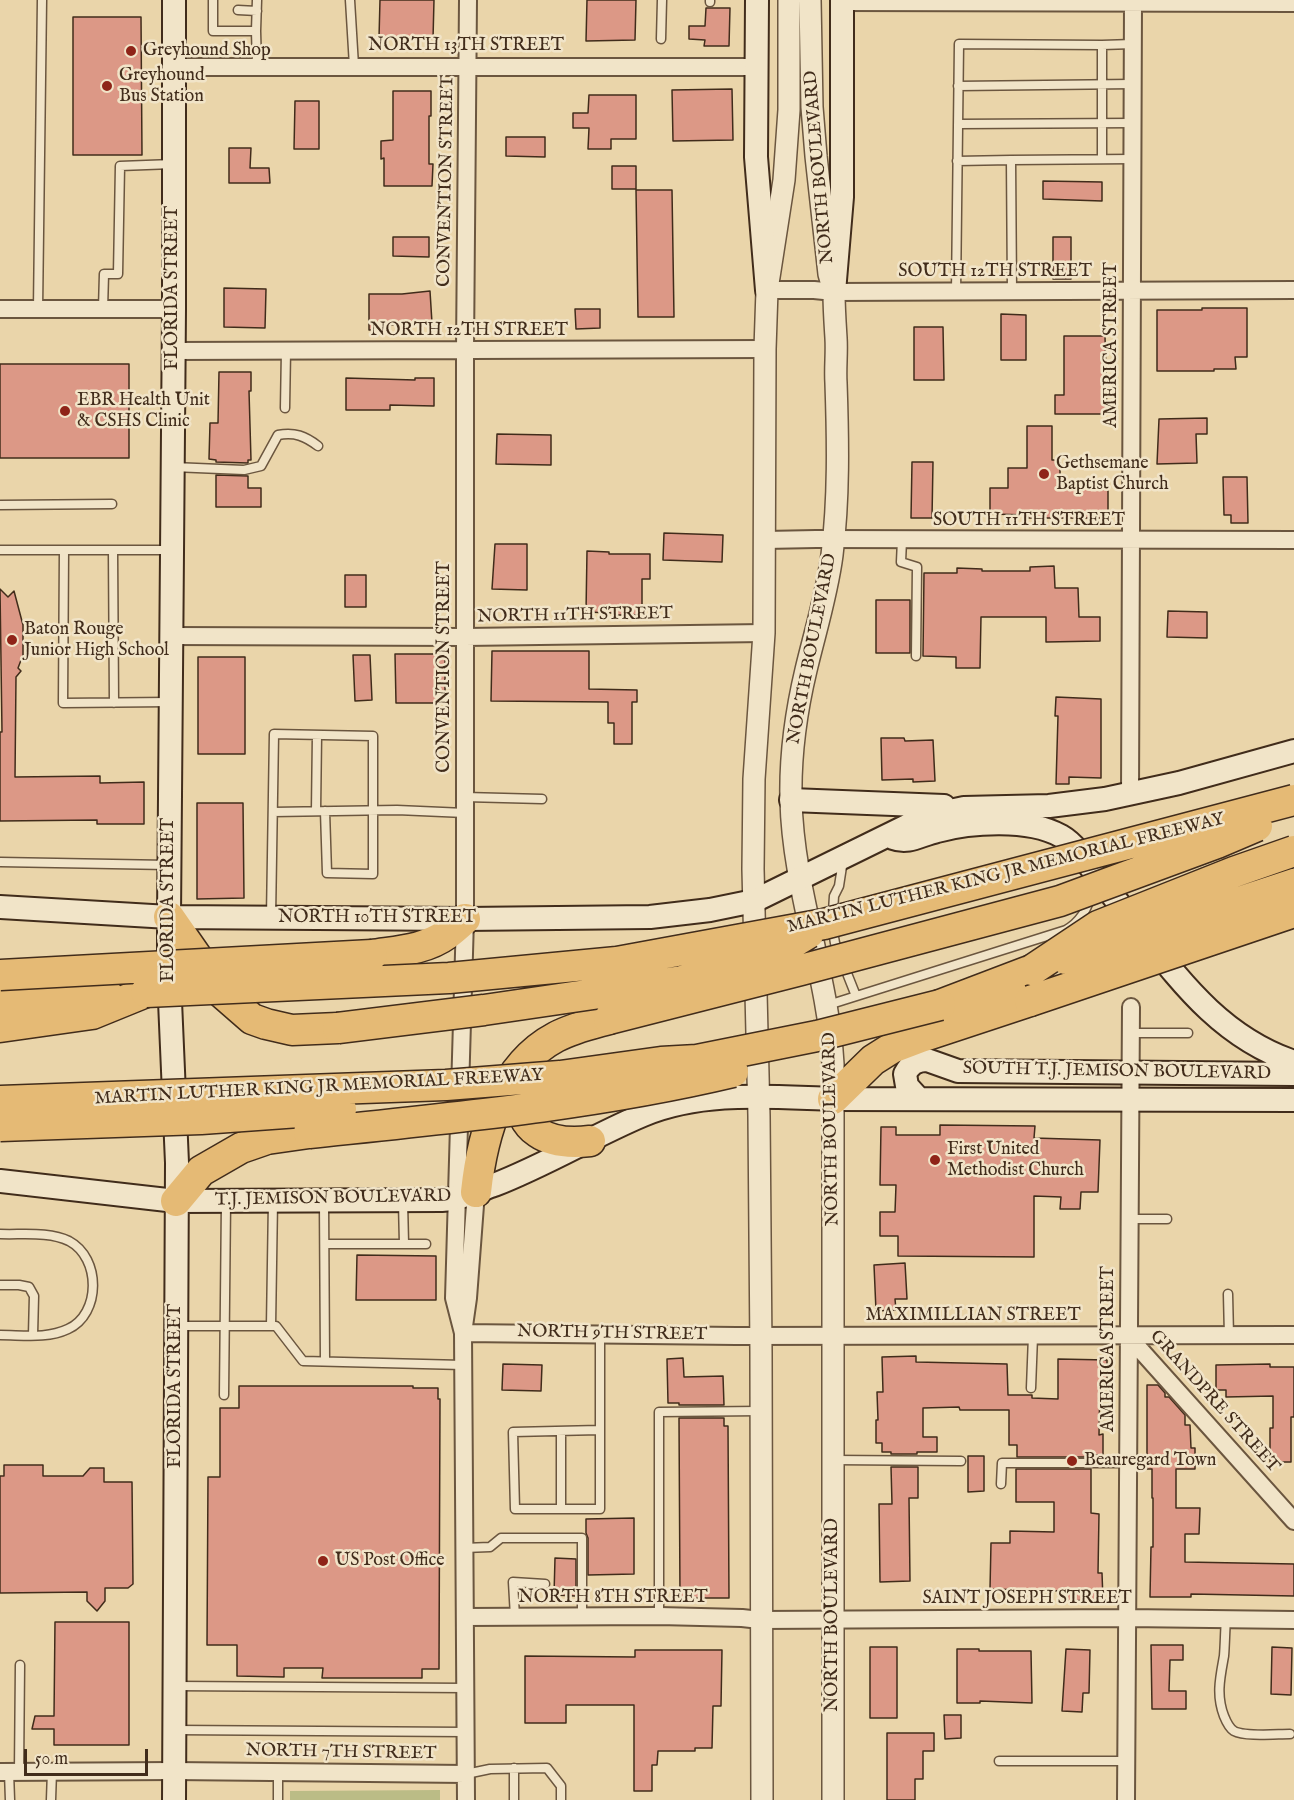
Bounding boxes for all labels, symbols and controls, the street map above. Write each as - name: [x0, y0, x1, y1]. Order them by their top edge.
- street label: NORTH 13TH STREET: [368, 35, 564, 57]
- place label: Greyhound Shop: [143, 40, 271, 62]
- marker: Greyhound Shop: [124, 44, 138, 58]
- place label: Greyhound Bus Station: [119, 65, 205, 107]
- street label: NORTH BOULEVARD: [801, 69, 839, 265]
- street label: CONVENTION STREET: [434, 75, 460, 287]
- marker: Greyhound Bus Station: [100, 79, 114, 93]
- street label: FLORIDA STREET: [162, 206, 184, 370]
- street label: SOUTH 12TH STREET: [898, 261, 1092, 283]
- street label: AMERICA STREET: [1101, 262, 1123, 428]
- street label: NORTH 12TH STREET: [370, 320, 568, 342]
- place label: EBR Health Unit & CSHS Clinic: [77, 390, 210, 432]
- marker: EBR Health Unit & CSHS Clinic: [58, 404, 72, 418]
- place label: Gethsemane Baptist Church: [1056, 453, 1168, 496]
- marker: Gethsemane Baptist Church: [1037, 467, 1051, 481]
- street label: SOUTH 11TH STREET: [933, 510, 1125, 532]
- street label: NORTH BOULEVARD: [784, 552, 842, 746]
- street label: CONVENTION STREET: [434, 561, 456, 773]
- street label: NORTH 11TH STREET: [477, 603, 673, 629]
- place label: Baton Rouge Junior High School: [24, 619, 169, 662]
- marker: Baton Rouge Junior High School: [5, 633, 19, 647]
- street label: MARTIN LUTHER KING JR MEMORIAL FREEWAY: [785, 809, 1227, 939]
- street label: FLORIDA STREET: [158, 818, 180, 982]
- street label: NORTH 10TH STREET: [278, 907, 476, 929]
- street label: NORTH BOULEVARD: [820, 1032, 844, 1226]
- street label: SOUTH T.J. JEMISON BOULEVARD: [963, 1059, 1271, 1085]
- street label: MARTIN LUTHER KING JR MEMORIAL FREEWAY: [94, 1065, 544, 1111]
- place label: First United Methodist Church: [947, 1139, 1084, 1182]
- marker: First United Methodist Church: [928, 1153, 942, 1167]
- street label: T.J. JEMISON BOULEVARD: [215, 1186, 451, 1212]
- street label: AMERICA STREET: [1098, 1266, 1120, 1432]
- street label: FLORIDA STREET: [165, 1304, 187, 1468]
- street label: MAXIMILLIAN STREET: [865, 1305, 1081, 1327]
- street label: NORTH 9TH STREET: [517, 1322, 707, 1346]
- street label: GRANDPRE STREET: [1144, 1326, 1284, 1478]
- place label: Beauregard Town: [1084, 1450, 1216, 1472]
- marker: Beauregard Town: [1065, 1454, 1079, 1468]
- street label: NORTH BOULEVARD: [822, 1518, 844, 1712]
- place label: US Post Office: [335, 1550, 444, 1572]
- marker: US Post Office: [316, 1554, 330, 1568]
- street label: NORTH 8TH STREET: [518, 1587, 708, 1609]
- street label: SAINT JOSEPH STREET: [922, 1588, 1132, 1610]
- scale bar: [27, 1737, 152, 1775]
- street label: NORTH 7TH STREET: [245, 1741, 437, 1765]
- text: 50 m: [35, 1748, 68, 1771]

